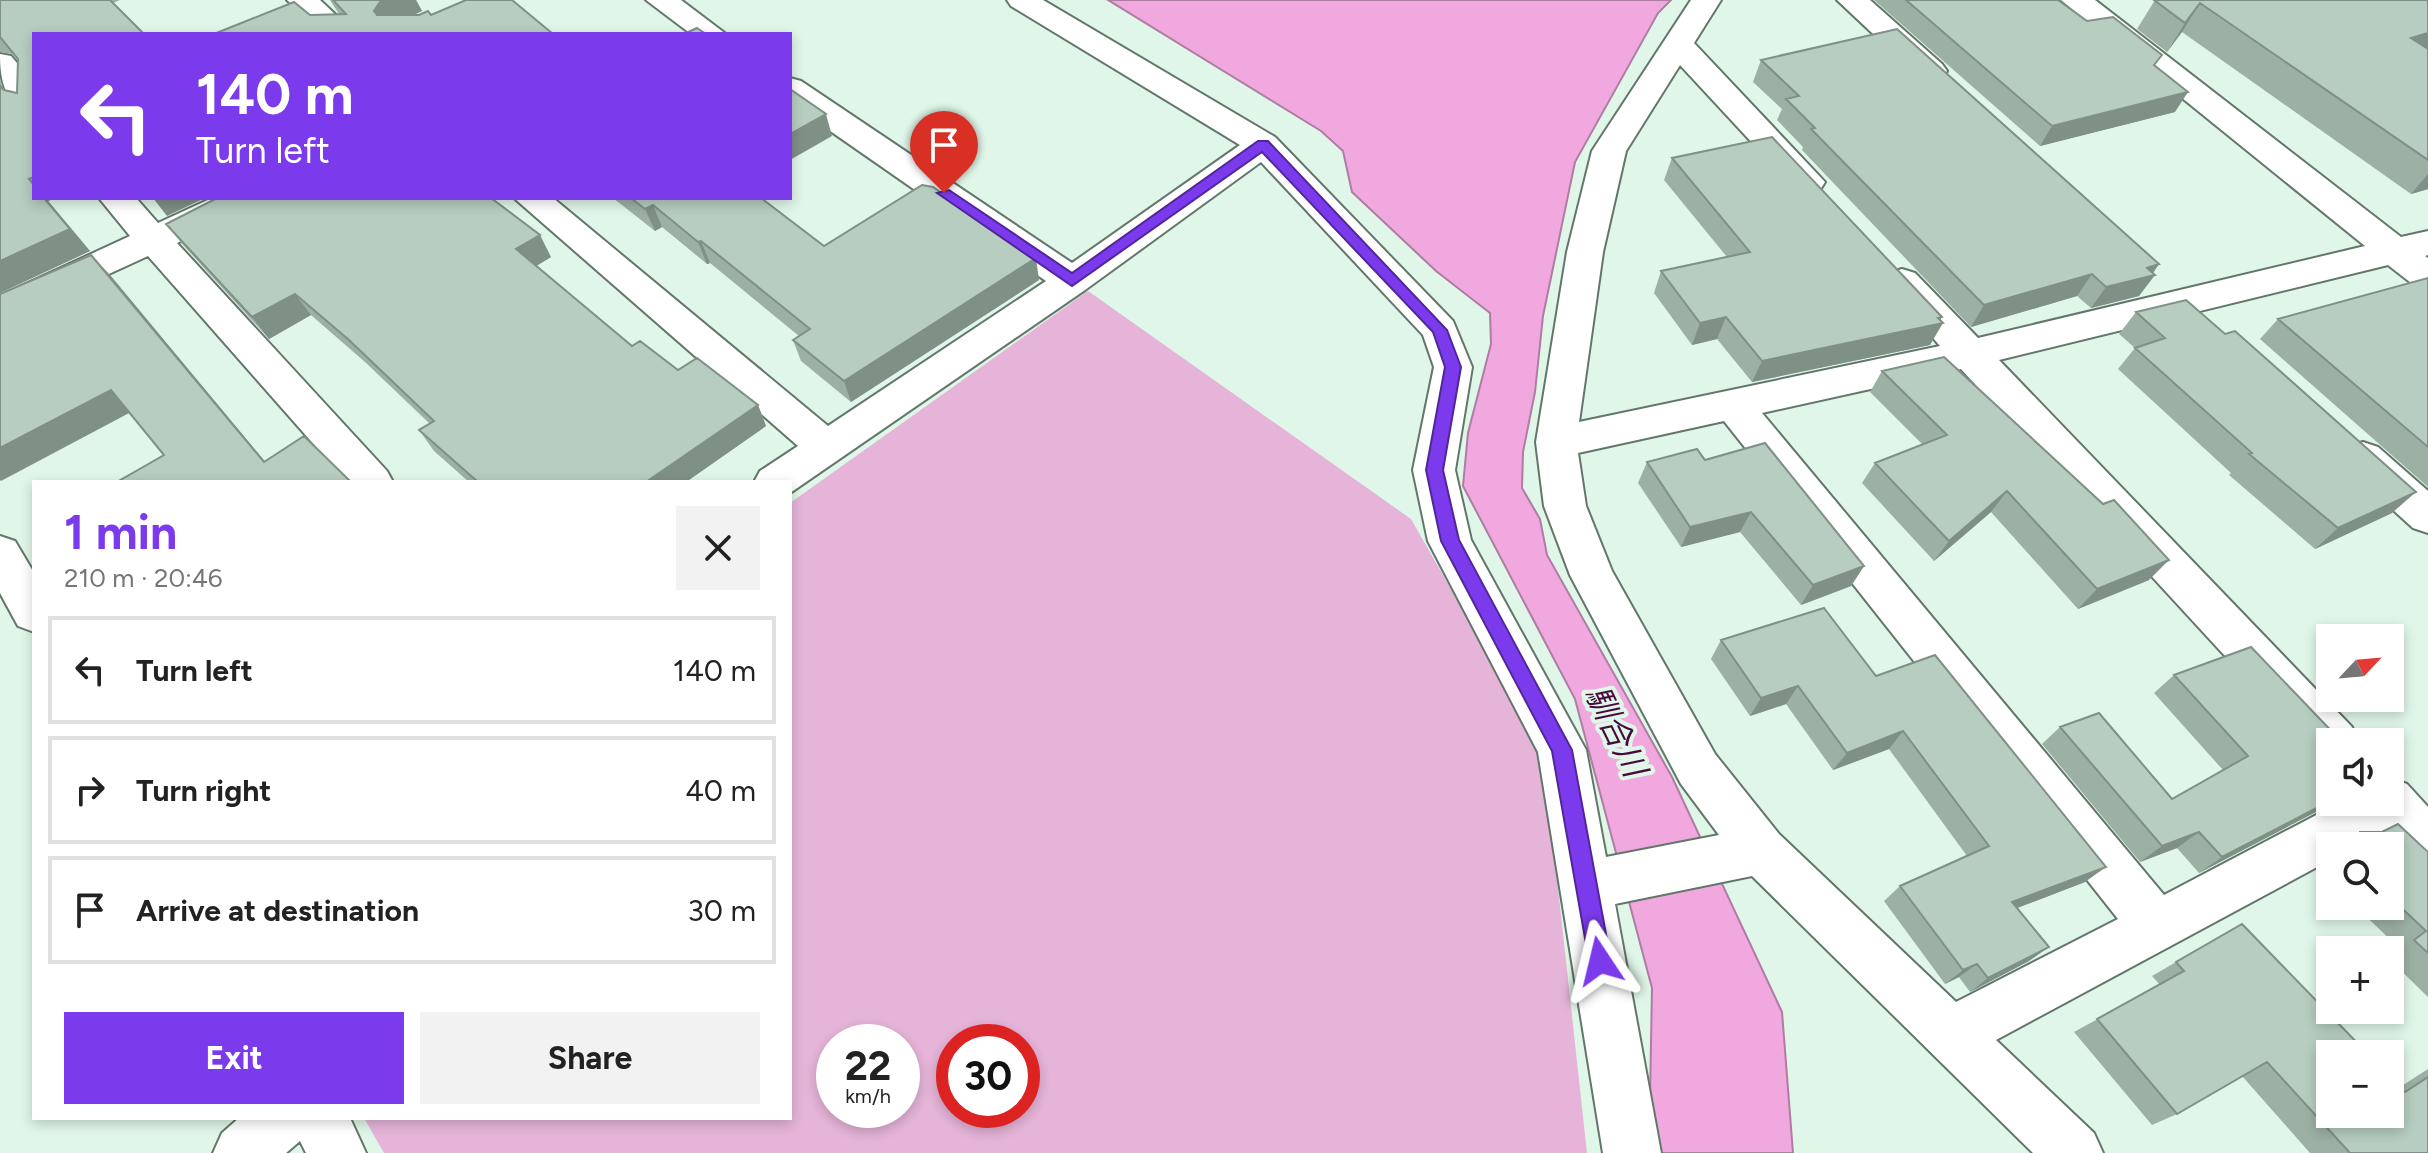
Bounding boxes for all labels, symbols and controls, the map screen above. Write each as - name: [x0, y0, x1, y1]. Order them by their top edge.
- text: 140 m: [196, 61, 354, 128]
- icon: left: [64, 64, 168, 168]
- pin: [910, 111, 978, 193]
- icon: arrive: [922, 123, 966, 167]
- text: Turn left: [196, 129, 330, 172]
- text: 1 min: [64, 503, 177, 561]
- button: close: [676, 506, 760, 590]
- text: 210 m · 20:46: [64, 562, 223, 594]
- north arrow: [2316, 624, 2404, 712]
- map controls: [2316, 624, 2404, 1128]
- icon: left: [68, 648, 112, 692]
- text: Turn left: [136, 652, 253, 689]
- text: 140 m: [673, 652, 756, 689]
- water label: 馴合川: [1578, 680, 1655, 785]
- button: sound: [2316, 728, 2404, 816]
- icon: right: [68, 768, 112, 812]
- text: Turn right: [136, 772, 271, 809]
- text: 40 m: [685, 772, 756, 809]
- button: search: [2316, 832, 2404, 920]
- icon: arrive: [68, 888, 112, 932]
- text: Arrive at destination: [136, 892, 419, 929]
- text: 30 m: [688, 892, 756, 929]
- position arrow: [1558, 919, 1642, 1003]
- button: +: [2316, 936, 2404, 1024]
- button: Exit: [64, 1012, 404, 1104]
- button: Share: [420, 1012, 760, 1104]
- speed limit sign: 30: [936, 1024, 1040, 1128]
- button: −: [2316, 1040, 2404, 1128]
- text: 22: [845, 1042, 891, 1090]
- text: km/h: [845, 1084, 891, 1108]

